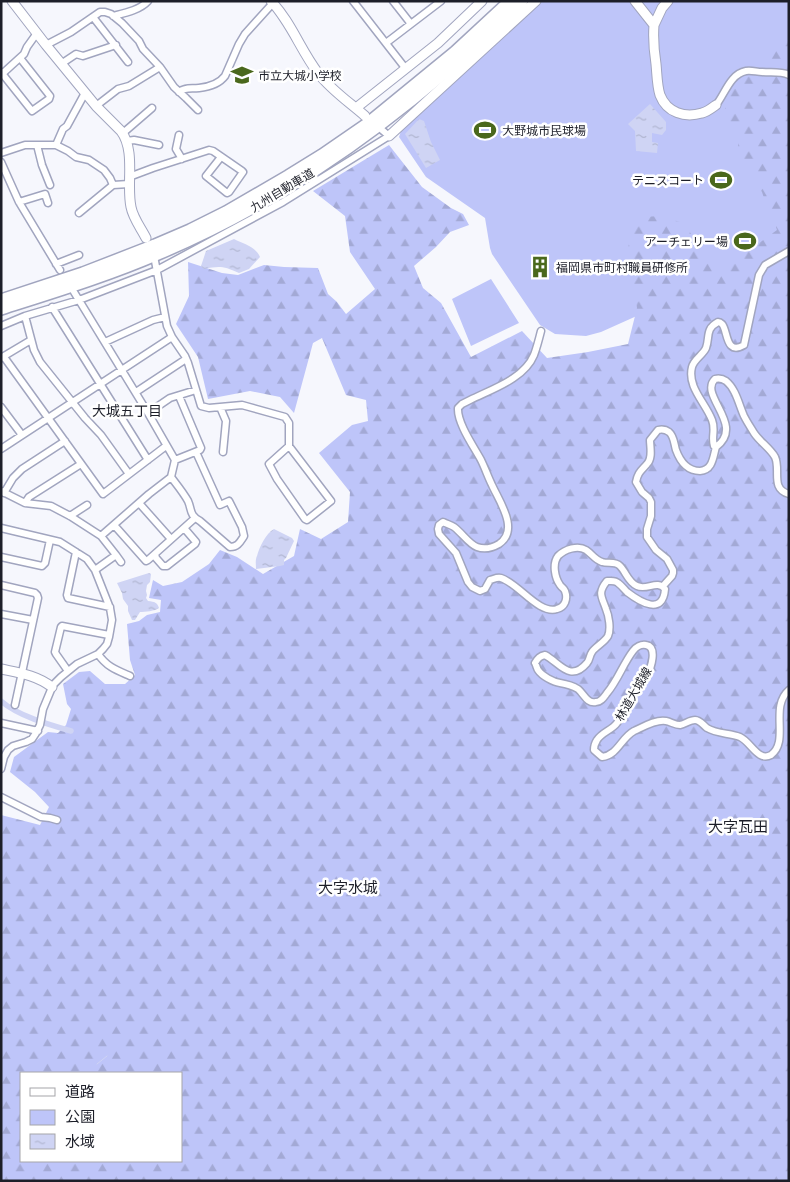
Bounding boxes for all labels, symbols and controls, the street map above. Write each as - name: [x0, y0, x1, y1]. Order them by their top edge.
- school or university icon: 市立大城小学校: [229, 62, 255, 88]
- place label: 市立大城小学校: [258, 66, 342, 85]
- sports icon: 大野城市民球場: [472, 117, 498, 143]
- place label: 大野城市民球場: [502, 121, 586, 140]
- street label: 九州自動車道: [246, 163, 318, 217]
- sports icon: テニスコート: [708, 167, 734, 193]
- place label: テニスコート: [632, 171, 704, 190]
- sports icon: アーチェリー場: [732, 228, 758, 254]
- place label: アーチェリー場: [645, 232, 728, 251]
- building icon: 福岡県市町村職員研修所: [527, 254, 553, 280]
- place label: 福岡県市町村職員研修所: [556, 258, 688, 277]
- district label: 大城五丁目: [92, 400, 162, 421]
- street label: 林道大城線: [610, 663, 656, 725]
- district label: 大字瓦田: [708, 815, 768, 838]
- district label: 大字水城: [318, 876, 378, 899]
- legend: [20, 1072, 182, 1162]
- text: 道路: [65, 1080, 95, 1103]
- text: 公園: [65, 1105, 95, 1128]
- text: 水域: [65, 1130, 95, 1153]

